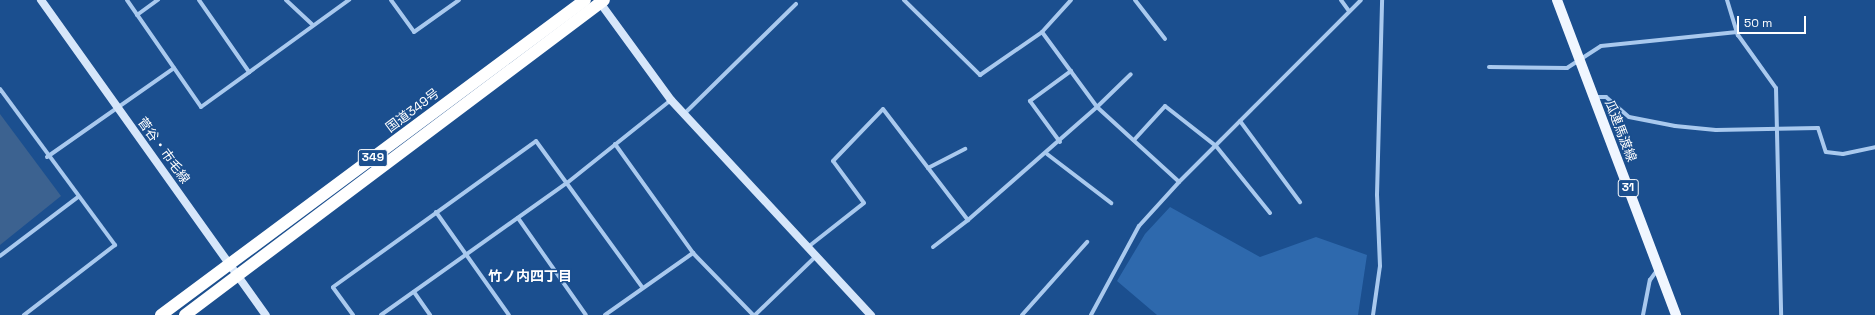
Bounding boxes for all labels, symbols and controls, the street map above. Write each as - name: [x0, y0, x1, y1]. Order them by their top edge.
- scale bar: [1739, 8, 1808, 34]
- text: 50 m: [1744, 15, 1772, 31]
- street label: 国道349号: [383, 86, 443, 136]
- street label: 瓜連馬渡線: [1601, 98, 1639, 164]
- street label: 菅谷・市毛線: [134, 115, 192, 187]
- road number: 349: [357, 148, 389, 168]
- road number: 31: [1617, 178, 1639, 198]
- district label: 竹ノ内四丁目: [488, 268, 572, 284]

